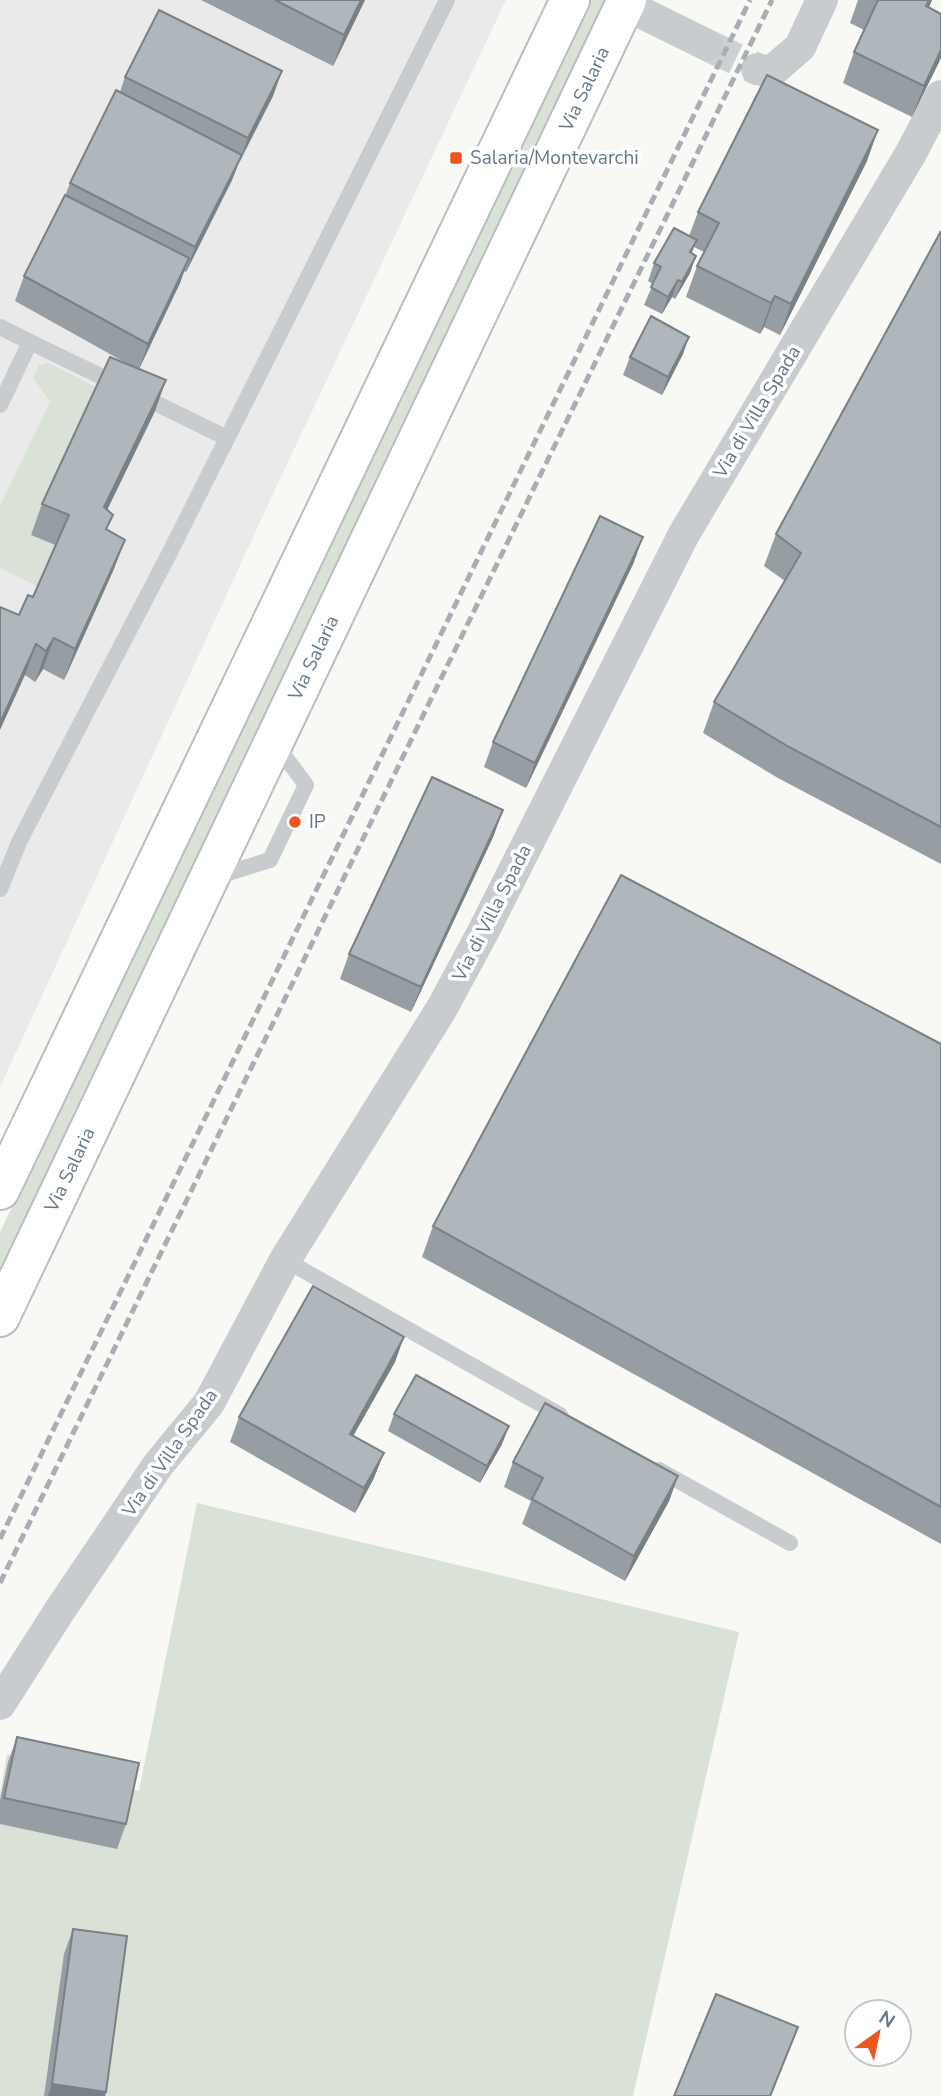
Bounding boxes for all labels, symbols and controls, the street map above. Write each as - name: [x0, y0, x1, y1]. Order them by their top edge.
- street label: Via Salaria: [553, 42, 616, 137]
- place label: Salaria/Montevarchi: [470, 145, 639, 171]
- marker: Salaria/Montevarchi: [448, 150, 464, 166]
- street label: Via di Villa Spada: [707, 341, 807, 484]
- street label: Via Salaria: [282, 611, 345, 706]
- place label: IP: [309, 809, 326, 835]
- marker: IP: [287, 814, 303, 830]
- street label: Via di Villa Spada: [446, 840, 538, 987]
- street label: Via Salaria: [38, 1123, 101, 1218]
- street label: Via di Villa Spada: [116, 1384, 224, 1523]
- north arrow: [843, 1998, 913, 2068]
- text: N: [874, 2005, 900, 2034]

